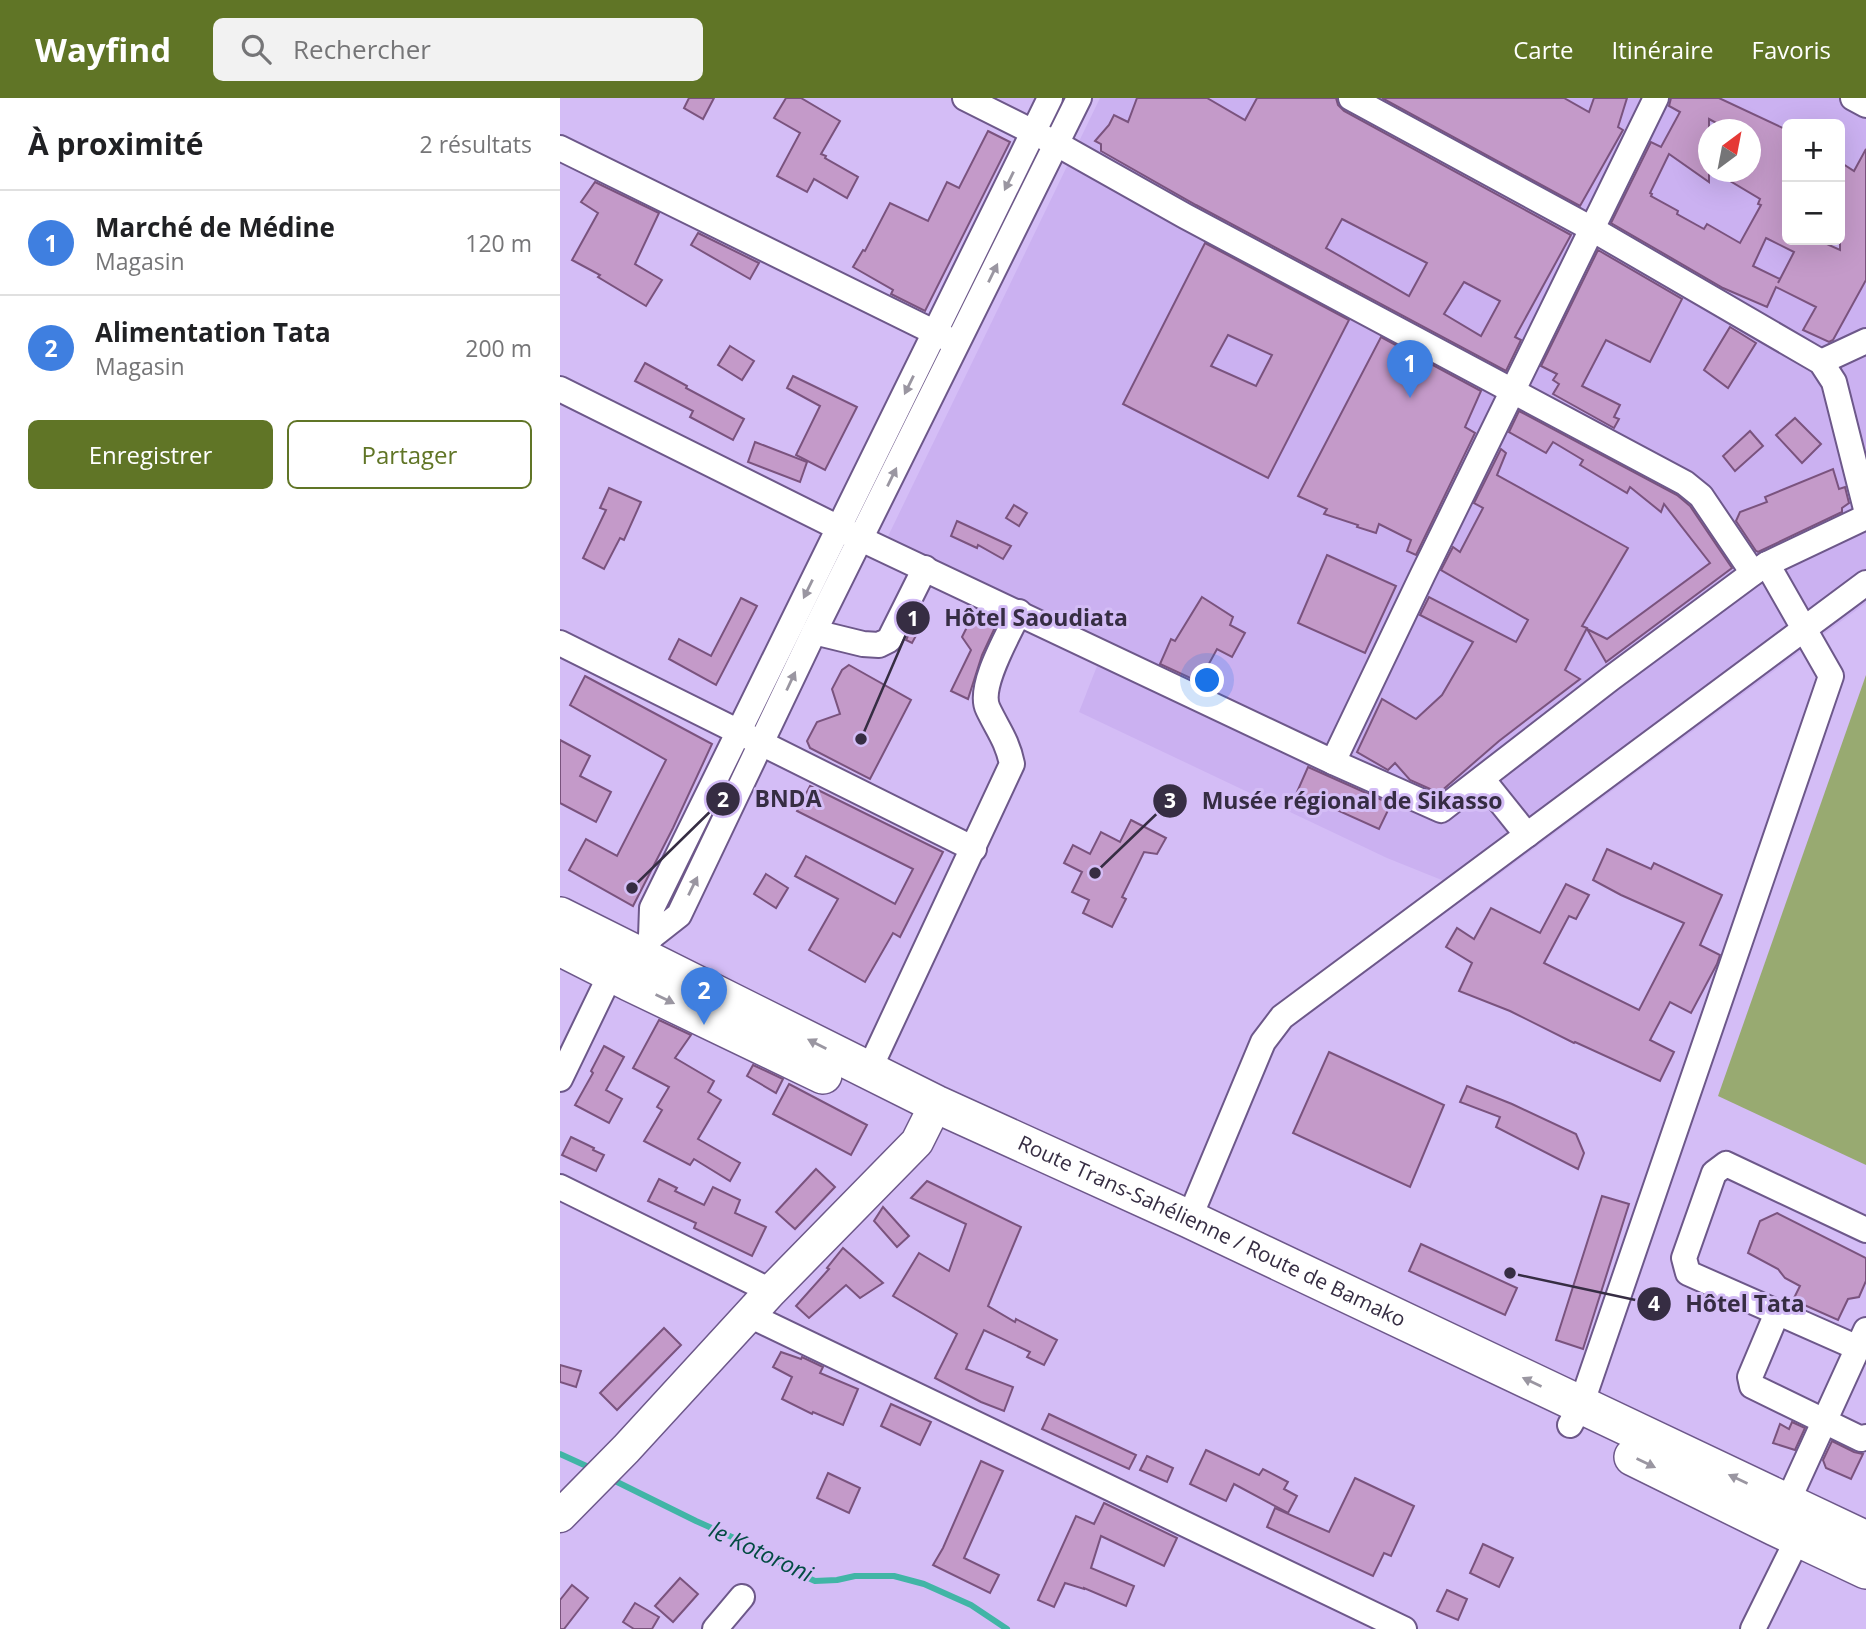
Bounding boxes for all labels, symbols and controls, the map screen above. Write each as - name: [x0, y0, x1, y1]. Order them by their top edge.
- search box: [213, 18, 703, 81]
- text: Wayfind: [35, 27, 171, 72]
- icon: search: [237, 30, 275, 68]
- text: Rechercher: [293, 31, 431, 67]
- text: Carte: [1513, 33, 1574, 66]
- text: Itinéraire: [1612, 33, 1714, 66]
- text: Favoris: [1752, 33, 1831, 66]
- north arrow: [1698, 119, 1761, 182]
- map controls: [1782, 119, 1845, 245]
- button: +: [1782, 119, 1845, 182]
- text: À proximité: [28, 123, 204, 164]
- text: 2 résultats: [420, 128, 532, 160]
- one-way arrow: [1004, 171, 1015, 191]
- button: −: [1782, 182, 1845, 245]
- text: Marché de Médine: [95, 209, 335, 245]
- text: 1: [44, 227, 58, 259]
- text: 120 m: [465, 227, 532, 259]
- text: Magasin: [95, 245, 185, 277]
- one-way arrow: [987, 263, 999, 283]
- text: Alimentation Tata: [95, 314, 331, 350]
- text: 2: [44, 332, 58, 364]
- text: 200 m: [465, 332, 532, 364]
- pin: 1: [1387, 340, 1433, 398]
- text: Magasin: [95, 350, 185, 382]
- one-way arrow: [903, 375, 914, 395]
- button: Enregistrer: [28, 420, 273, 489]
- button: Partager: [287, 420, 532, 489]
- one-way arrow: [887, 467, 898, 487]
- one-way arrow: [802, 579, 814, 599]
- callout: Hôtel Saoudiata: [895, 596, 1142, 640]
- text: Hôtel Saoudiata: [944, 601, 1128, 633]
- text: 1: [907, 604, 919, 632]
- your location: [1190, 663, 1224, 697]
- one-way arrow: [785, 671, 797, 691]
- callout: BNDA: [706, 777, 836, 821]
- callout: Musée régional de Sikasso: [1152, 779, 1516, 823]
- text: BNDA: [754, 782, 822, 814]
- text: Musée régional de Sikasso: [1202, 784, 1502, 816]
- text: 2: [717, 785, 729, 813]
- text: 3: [1164, 786, 1176, 814]
- one-way arrow: [688, 876, 699, 896]
- pin: 2: [681, 967, 727, 1025]
- one-way arrow: [655, 994, 675, 1005]
- one-way arrow: [807, 1039, 827, 1050]
- street label: Route Trans-Sahélienne / Route de Bamako: [1014, 1128, 1411, 1333]
- callout: Hôtel Tata: [1637, 1282, 1819, 1326]
- text: Hôtel Tata: [1685, 1287, 1805, 1319]
- text: 4: [1648, 1289, 1660, 1317]
- one-way arrow: [1522, 1376, 1543, 1387]
- one-way arrow: [1636, 1457, 1656, 1469]
- one-way arrow: [1728, 1473, 1748, 1485]
- water label: le Kotoroni: [705, 1513, 819, 1589]

